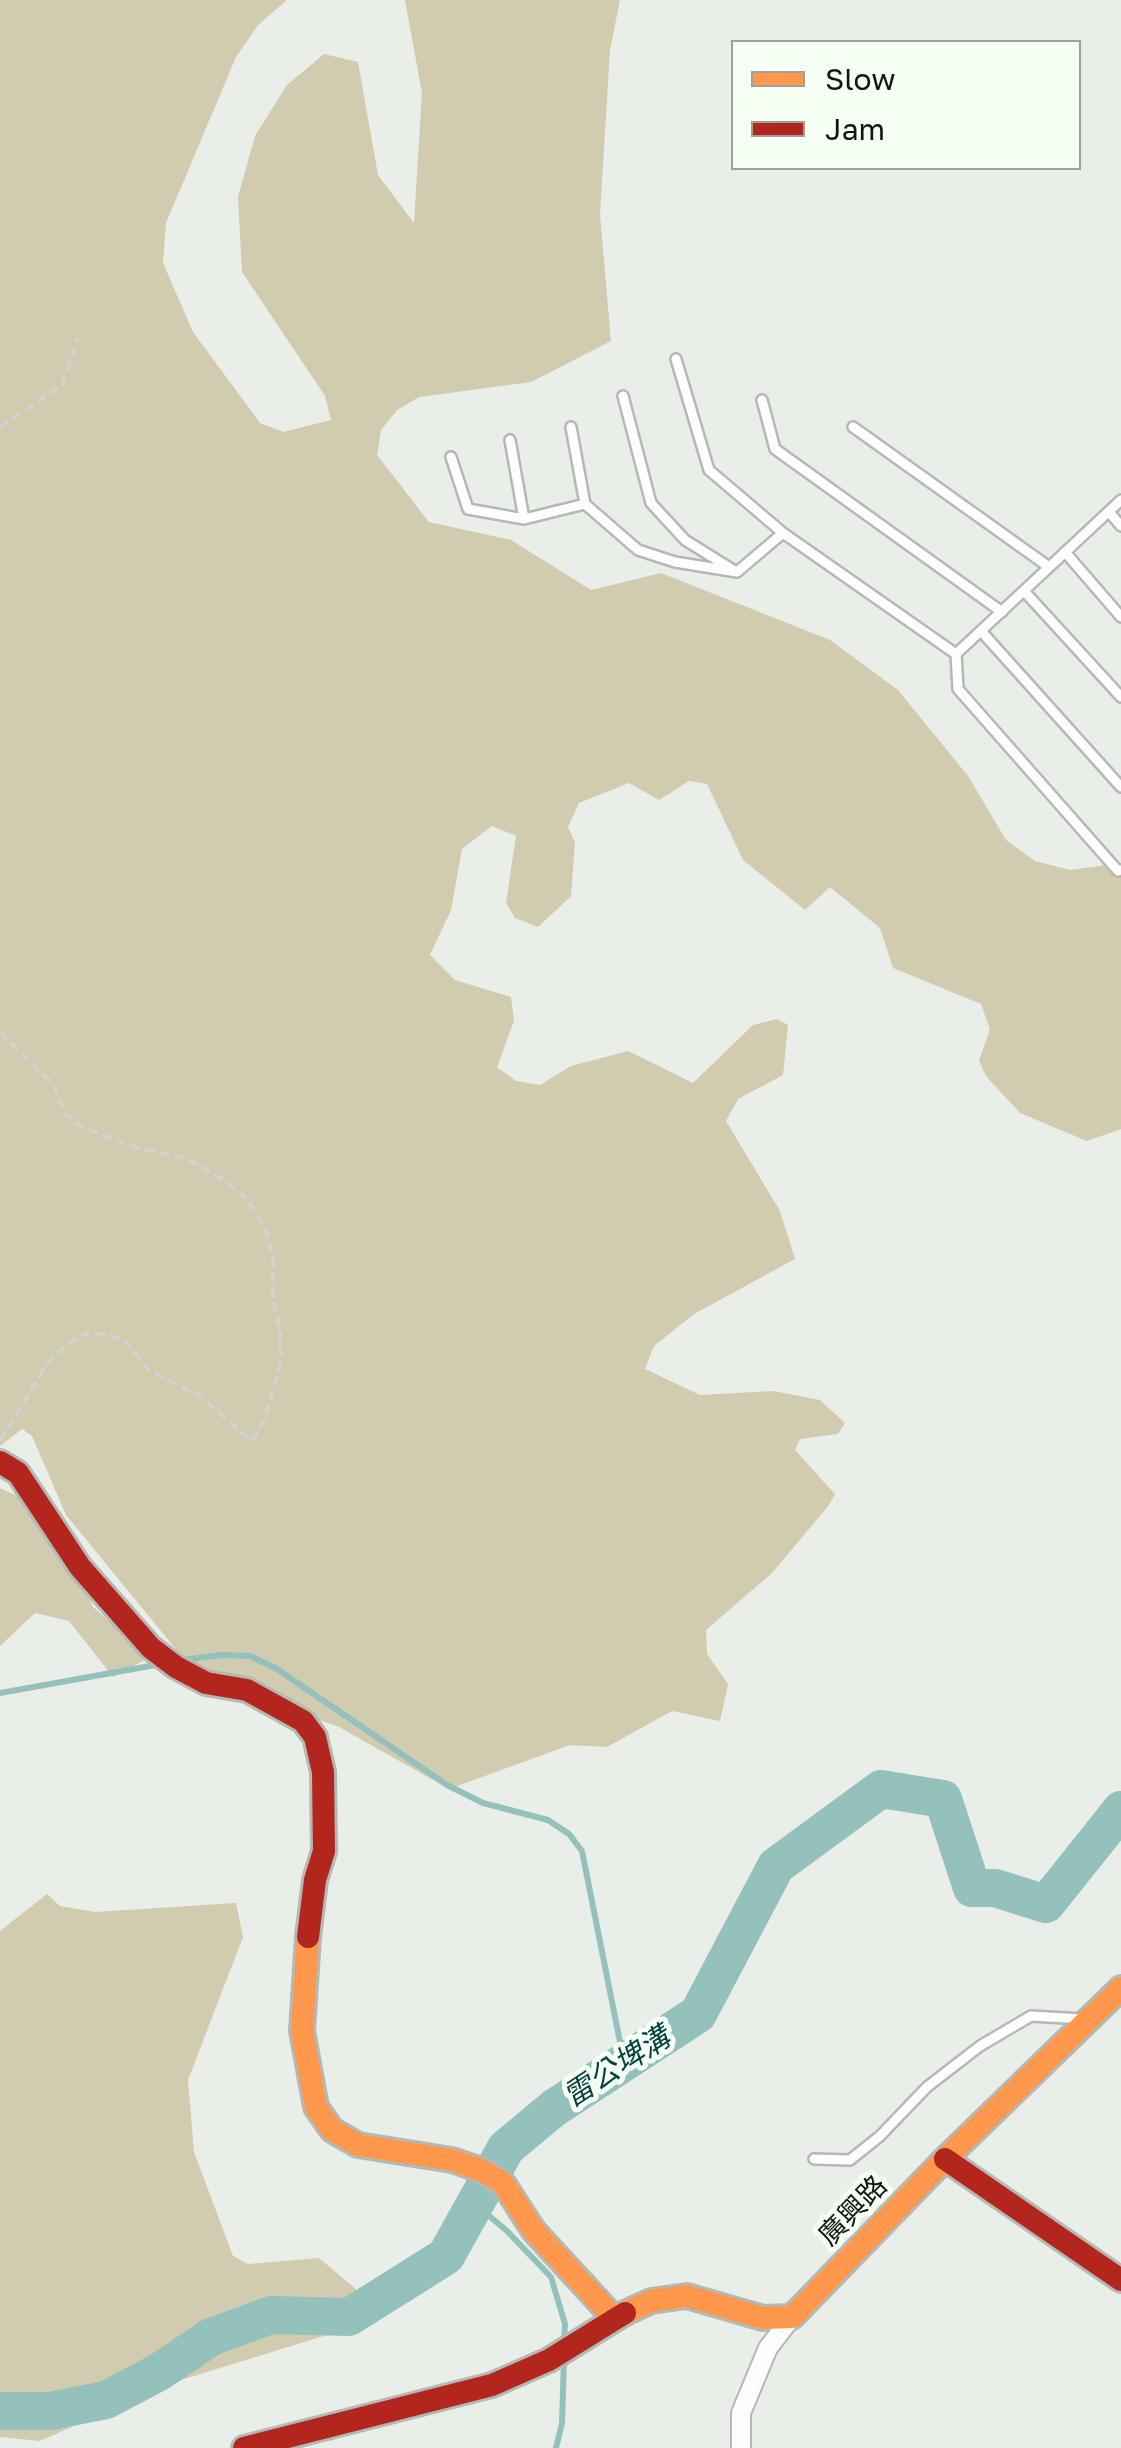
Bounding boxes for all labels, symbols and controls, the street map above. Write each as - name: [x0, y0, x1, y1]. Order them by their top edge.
- legend: [731, 40, 1081, 170]
- text: Slow: [825, 61, 896, 97]
- text: Jam: [825, 111, 885, 147]
- water label: 雷公埤溝: [557, 2019, 677, 2115]
- street label: 廣興路: [812, 2169, 894, 2253]

